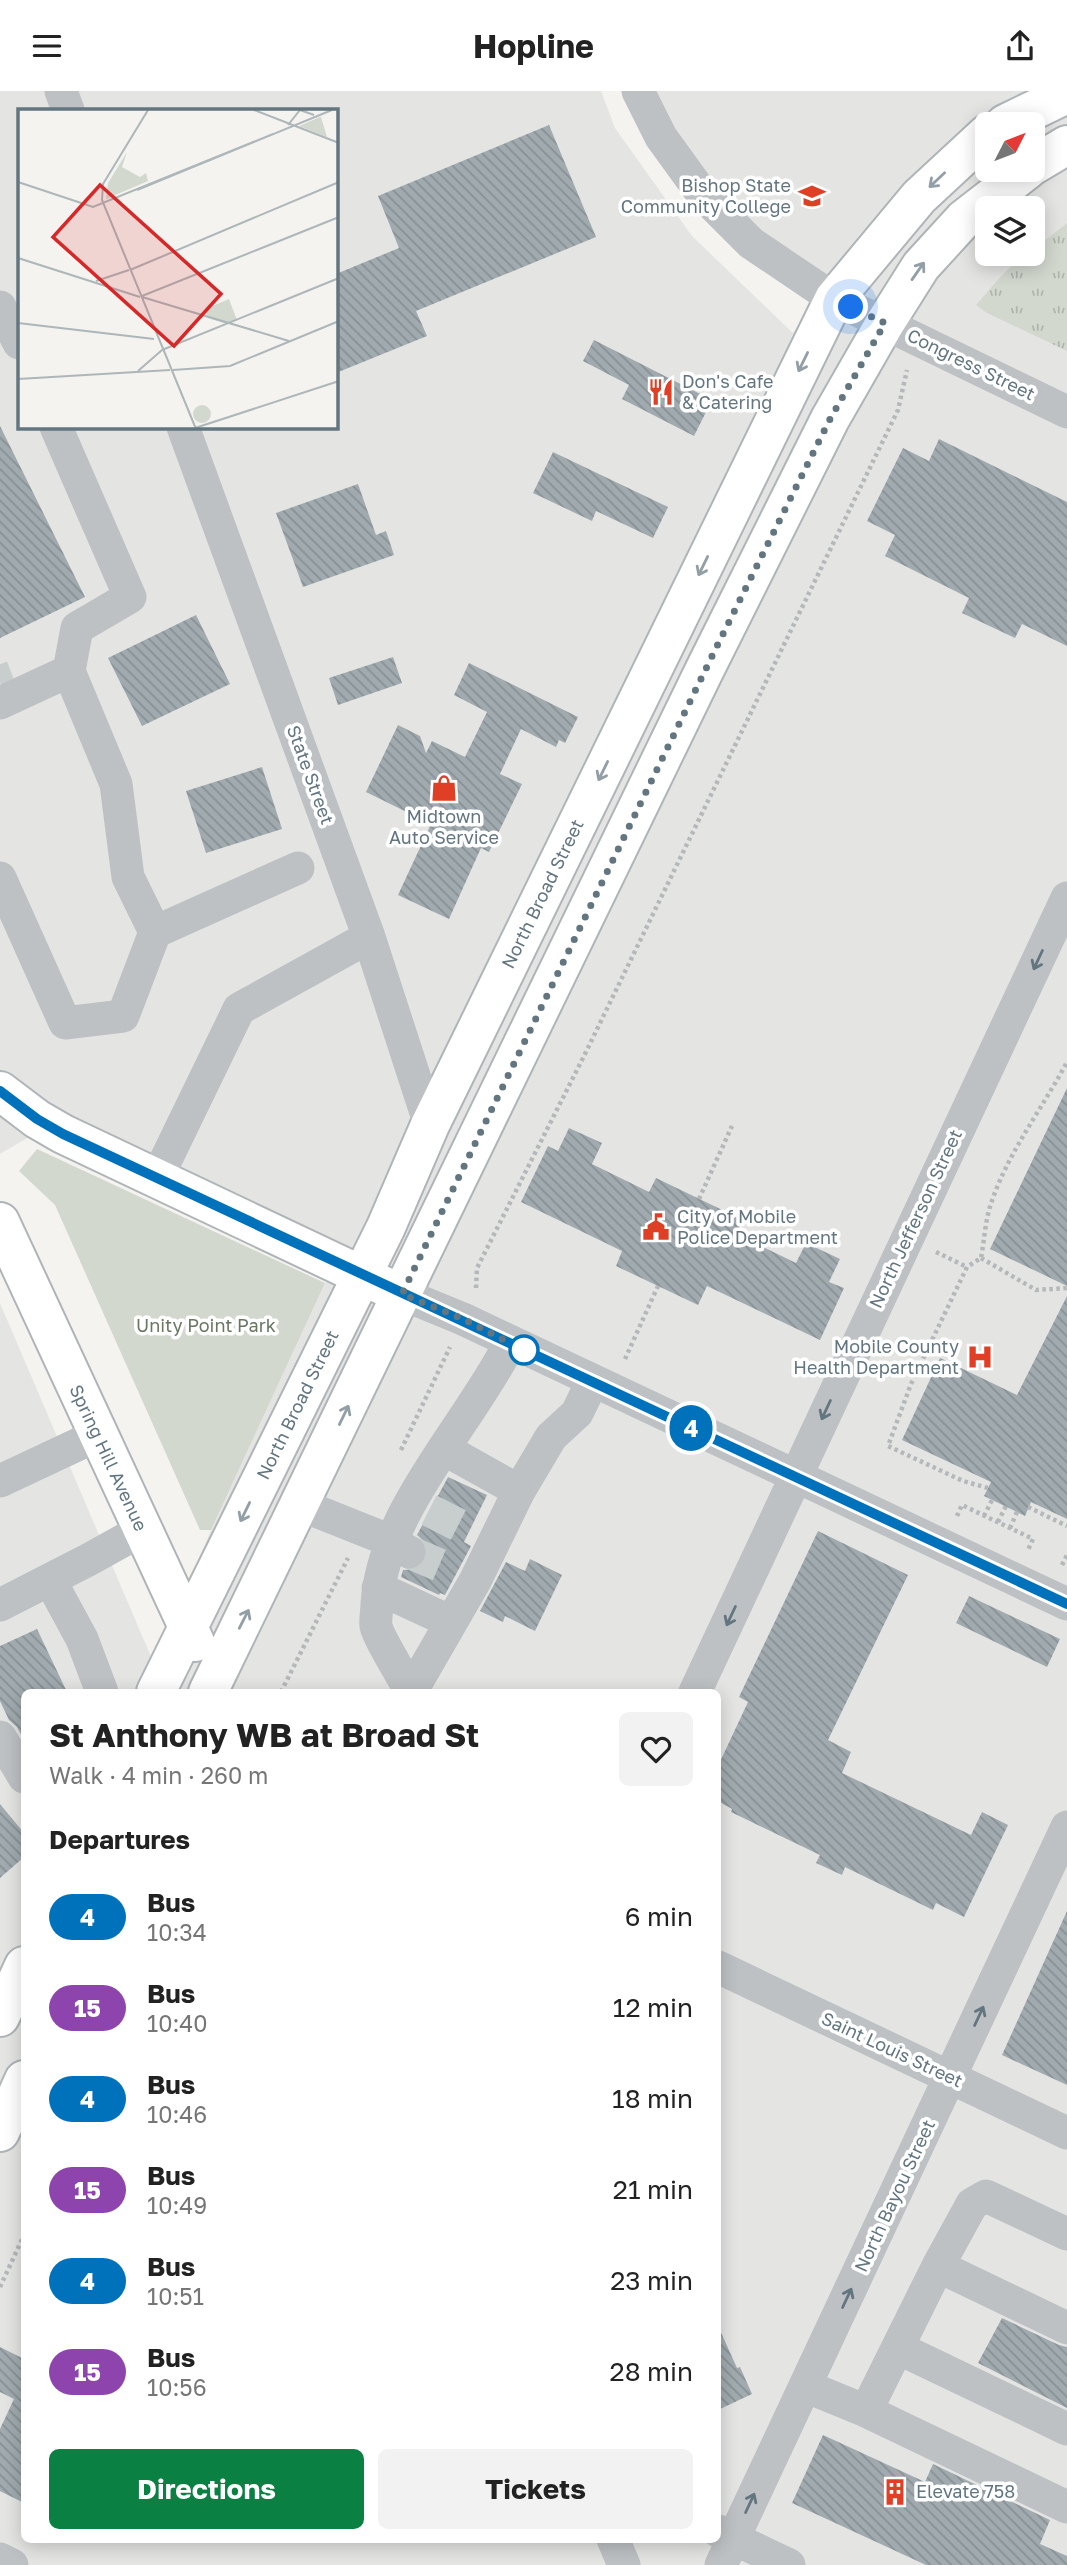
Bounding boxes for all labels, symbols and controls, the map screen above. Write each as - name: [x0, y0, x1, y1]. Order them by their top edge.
- icon: menu: [28, 27, 66, 65]
- text: Hopline: [473, 27, 594, 65]
- icon: share: [1001, 27, 1039, 65]
- inset map: [18, 109, 338, 429]
- north arrow: [975, 112, 1045, 182]
- map controls: [975, 112, 1045, 266]
- one-way arrow: [929, 172, 946, 189]
- place label: Bishop State Community College: [621, 174, 791, 217]
- school or university icon: Bishop State Community College: [797, 181, 827, 211]
- button: layers: [975, 196, 1045, 266]
- one-way arrow: [911, 262, 925, 281]
- your location: [833, 289, 868, 324]
- street label: Congress Street: [904, 324, 1039, 405]
- one-way arrow: [795, 351, 809, 372]
- place label: Don's Cafe & Catering: [682, 370, 774, 413]
- restaurant icon: Don's Cafe & Catering: [646, 377, 676, 407]
- one-way arrow: [696, 555, 709, 576]
- street label: State Street: [283, 722, 339, 827]
- one-way arrow: [596, 760, 609, 781]
- shop icon: Midtown Auto Service: [429, 773, 459, 803]
- place label: Midtown Auto Service: [389, 805, 499, 848]
- street label: North Broad Street: [496, 815, 588, 972]
- one-way arrow: [1031, 949, 1044, 970]
- street label: North Jefferson Street: [864, 1126, 966, 1311]
- place label: City of Mobile Police Department: [677, 1205, 838, 1248]
- public building icon: City of Mobile Police Department: [641, 1212, 671, 1242]
- park label: Unity Point Park: [136, 1314, 276, 1336]
- street label: North Broad Street: [251, 1326, 343, 1483]
- unlabelled marker: [509, 1335, 539, 1365]
- place label: Mobile County Health Department: [793, 1335, 959, 1378]
- hospital icon: Mobile County Health Department: [965, 1342, 995, 1372]
- street label: Spring Hill Avenue: [65, 1381, 153, 1534]
- one-way arrow: [819, 1399, 833, 1420]
- one-way arrow: [338, 1405, 352, 1426]
- line badge: 4: [668, 1405, 714, 1451]
- text: 4: [684, 1413, 699, 1442]
- one-way arrow: [237, 1501, 251, 1522]
- one-way arrow: [724, 1605, 737, 1626]
- one-way arrow: [238, 1610, 252, 1630]
- button: heart: [619, 1712, 693, 1786]
- text: St Anthony WB at Broad St: [49, 1715, 479, 1754]
- text: Walk · 4 min · 260 m: [49, 1761, 268, 1789]
- text: Departures: [49, 1824, 190, 1855]
- text: Bus: [147, 1887, 195, 1918]
- text: 6 min: [625, 1901, 693, 1932]
- text: 4: [80, 1902, 95, 1931]
- text: 10:34: [147, 1918, 207, 1946]
- text: Bus: [147, 1978, 195, 2009]
- text: 12 min: [613, 1992, 693, 2023]
- text: 15: [74, 1993, 101, 2022]
- one-way arrow: [973, 2006, 986, 2027]
- street label: Saint Louis Street: [818, 2007, 966, 2091]
- text: 10:40: [147, 2009, 208, 2037]
- text: Bus: [147, 2069, 195, 2100]
- text: 18 min: [612, 2083, 693, 2114]
- text: 4: [80, 2084, 95, 2113]
- text: 10:46: [147, 2100, 207, 2128]
- street label: North Bayou Street: [849, 2116, 939, 2275]
- text: Bus: [147, 2160, 195, 2191]
- text: 21 min: [613, 2174, 693, 2205]
- text: 15: [74, 2175, 101, 2204]
- text: 10:49: [147, 2191, 207, 2219]
- text: Bus: [147, 2251, 195, 2282]
- text: 23 min: [610, 2265, 693, 2296]
- text: 4: [80, 2266, 95, 2295]
- text: 10:51: [147, 2282, 204, 2310]
- one-way arrow: [841, 2288, 854, 2309]
- text: Bus: [147, 2342, 195, 2373]
- text: 28 min: [610, 2356, 693, 2387]
- text: 15: [74, 2357, 101, 2386]
- text: 10:56: [147, 2373, 207, 2401]
- button: Directions: [49, 2449, 364, 2529]
- button: Tickets: [378, 2449, 693, 2529]
- building icon: Elevate 758: [880, 2477, 910, 2507]
- place label: Elevate 758: [916, 2480, 1015, 2502]
- one-way arrow: [744, 2493, 757, 2515]

